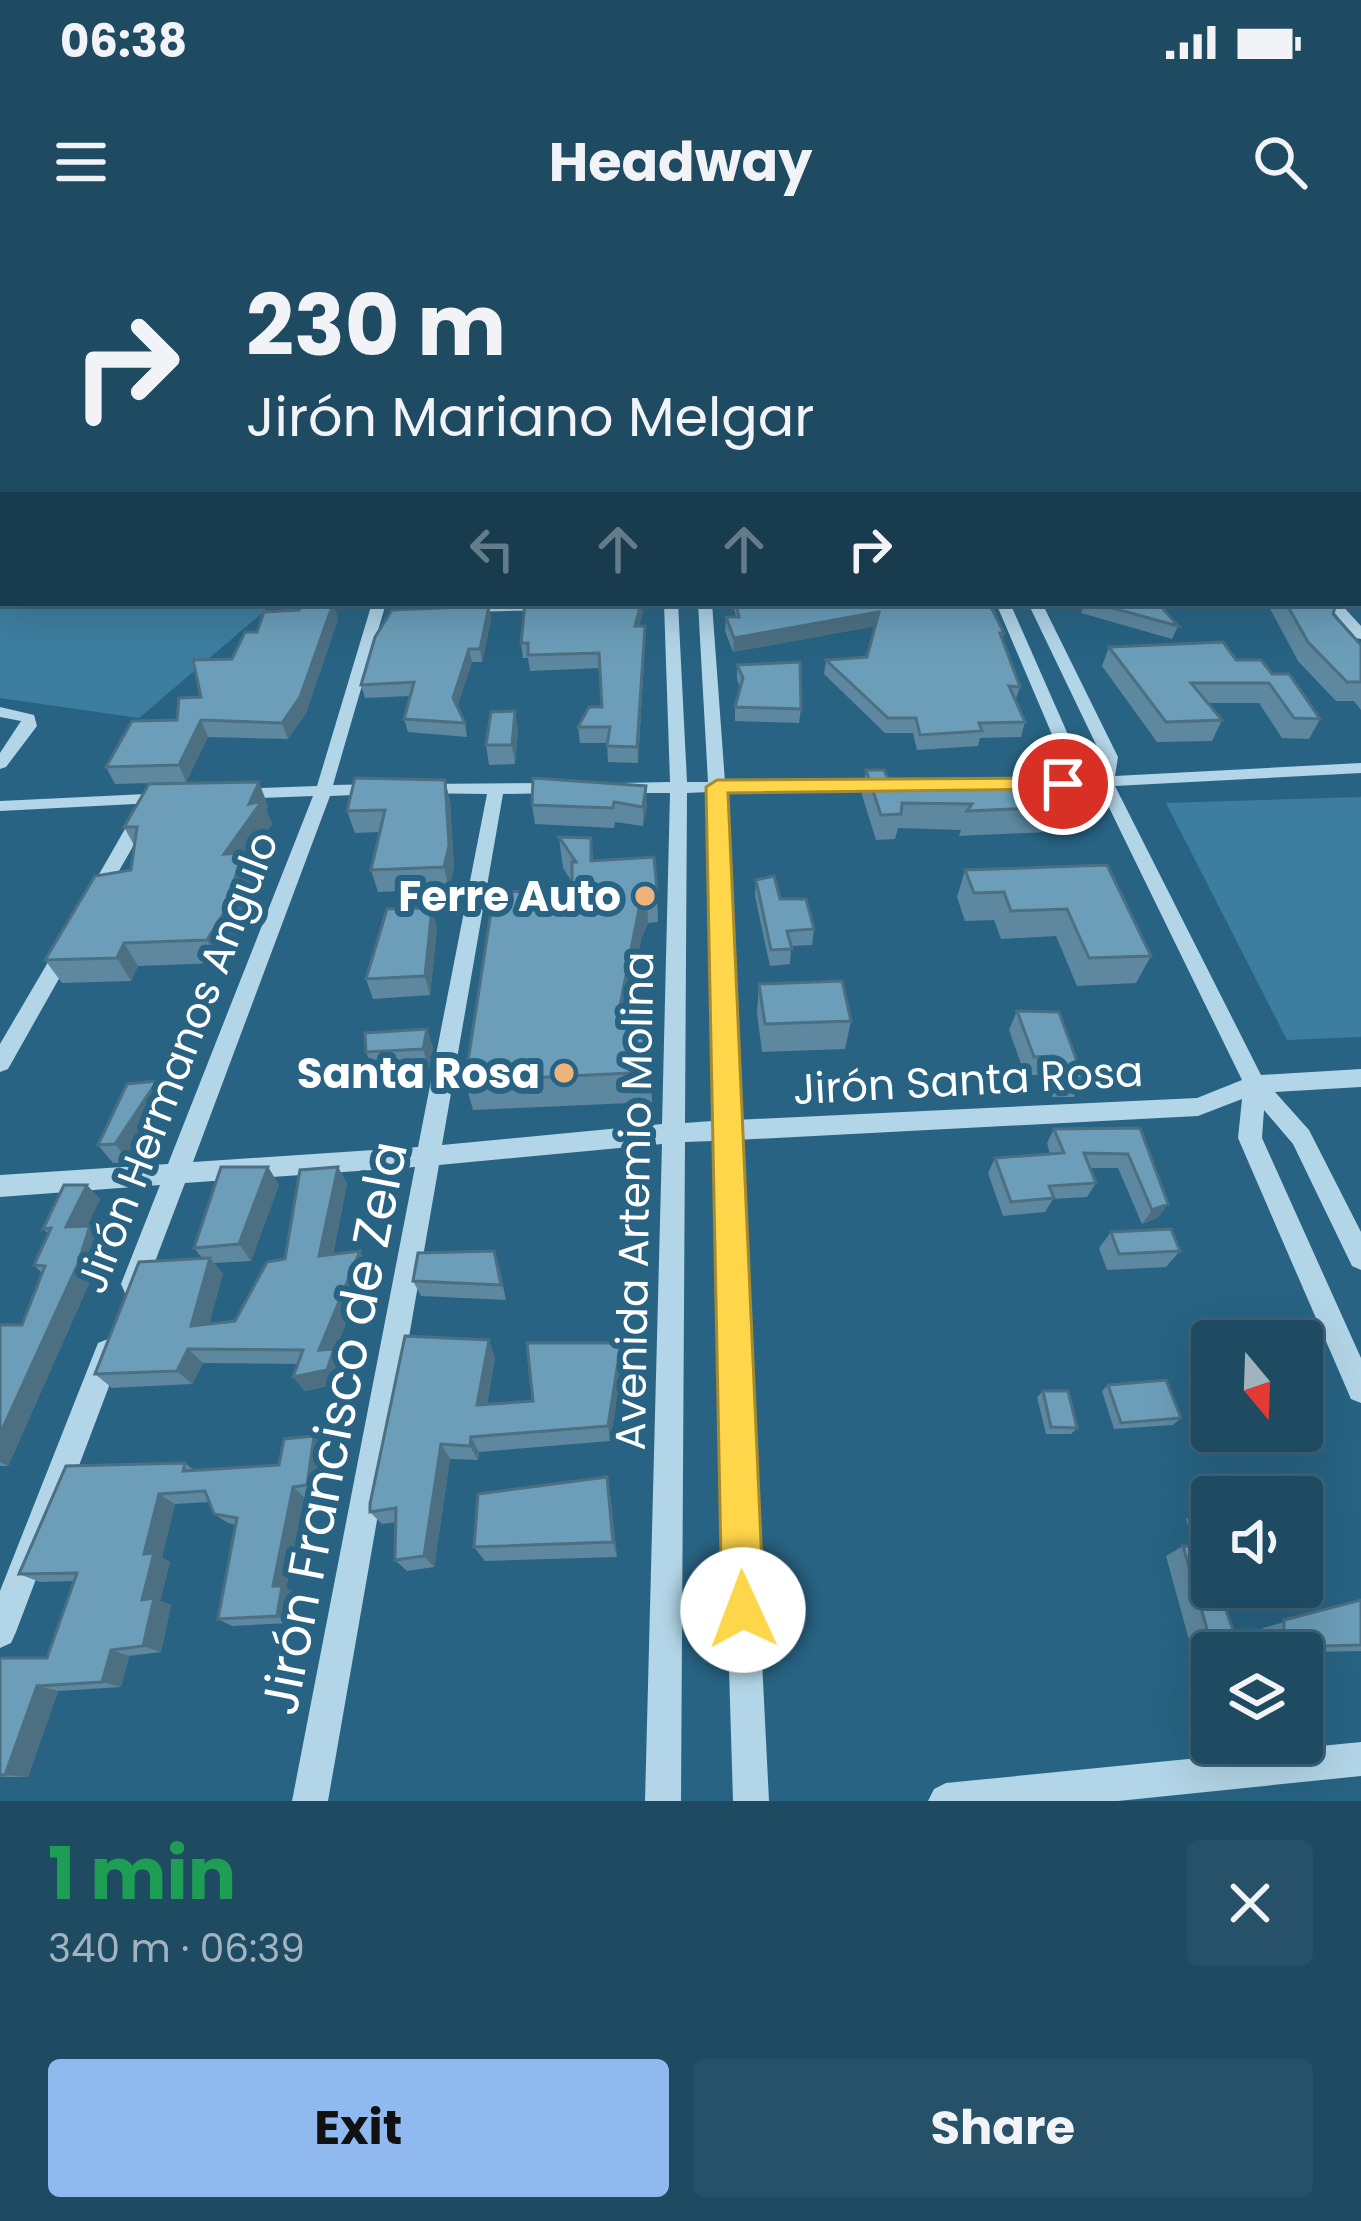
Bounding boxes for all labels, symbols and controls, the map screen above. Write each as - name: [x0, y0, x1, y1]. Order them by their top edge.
- text: 06:38: [60, 10, 187, 73]
- text: Headway: [549, 124, 812, 200]
- icon: menu: [48, 129, 114, 195]
- icon: search: [1247, 129, 1313, 195]
- text: 230 m: [246, 267, 506, 384]
- icon: right: [48, 288, 204, 444]
- text: Jirón Mariano Melgar: [246, 379, 814, 455]
- icon: left: [459, 516, 525, 582]
- icon: ahead: [585, 516, 651, 582]
- icon: ahead: [711, 516, 777, 582]
- icon: right: [837, 516, 903, 582]
- pin: [1012, 733, 1114, 835]
- icon: arrive: [1030, 751, 1096, 817]
- street label: Jirón Hermanos Angulo: [62, 823, 293, 1302]
- place label: Ferre Auto: [398, 867, 621, 926]
- marker: Ferre Auto: [632, 883, 658, 909]
- street label: Avenida Artemio Molina: [601, 951, 668, 1451]
- street label: Jirón Santa Rosa: [791, 1042, 1145, 1119]
- place label: Santa Rosa: [297, 1044, 540, 1103]
- marker: Santa Rosa: [551, 1060, 577, 1086]
- street label: Jirón Francisco de Zela: [243, 1135, 425, 1721]
- north arrow: [1191, 1320, 1323, 1452]
- map controls: [1191, 1320, 1323, 1764]
- button: sound: [1191, 1476, 1323, 1608]
- position arrow: [680, 1547, 806, 1673]
- button: layers: [1191, 1632, 1323, 1764]
- text: 1 min: [48, 1823, 236, 1924]
- button: close: [1187, 1840, 1313, 1966]
- text: 340 m · 06:39: [48, 1921, 305, 1976]
- button: Exit: [48, 2059, 669, 2197]
- button: Share: [693, 2059, 1313, 2197]

